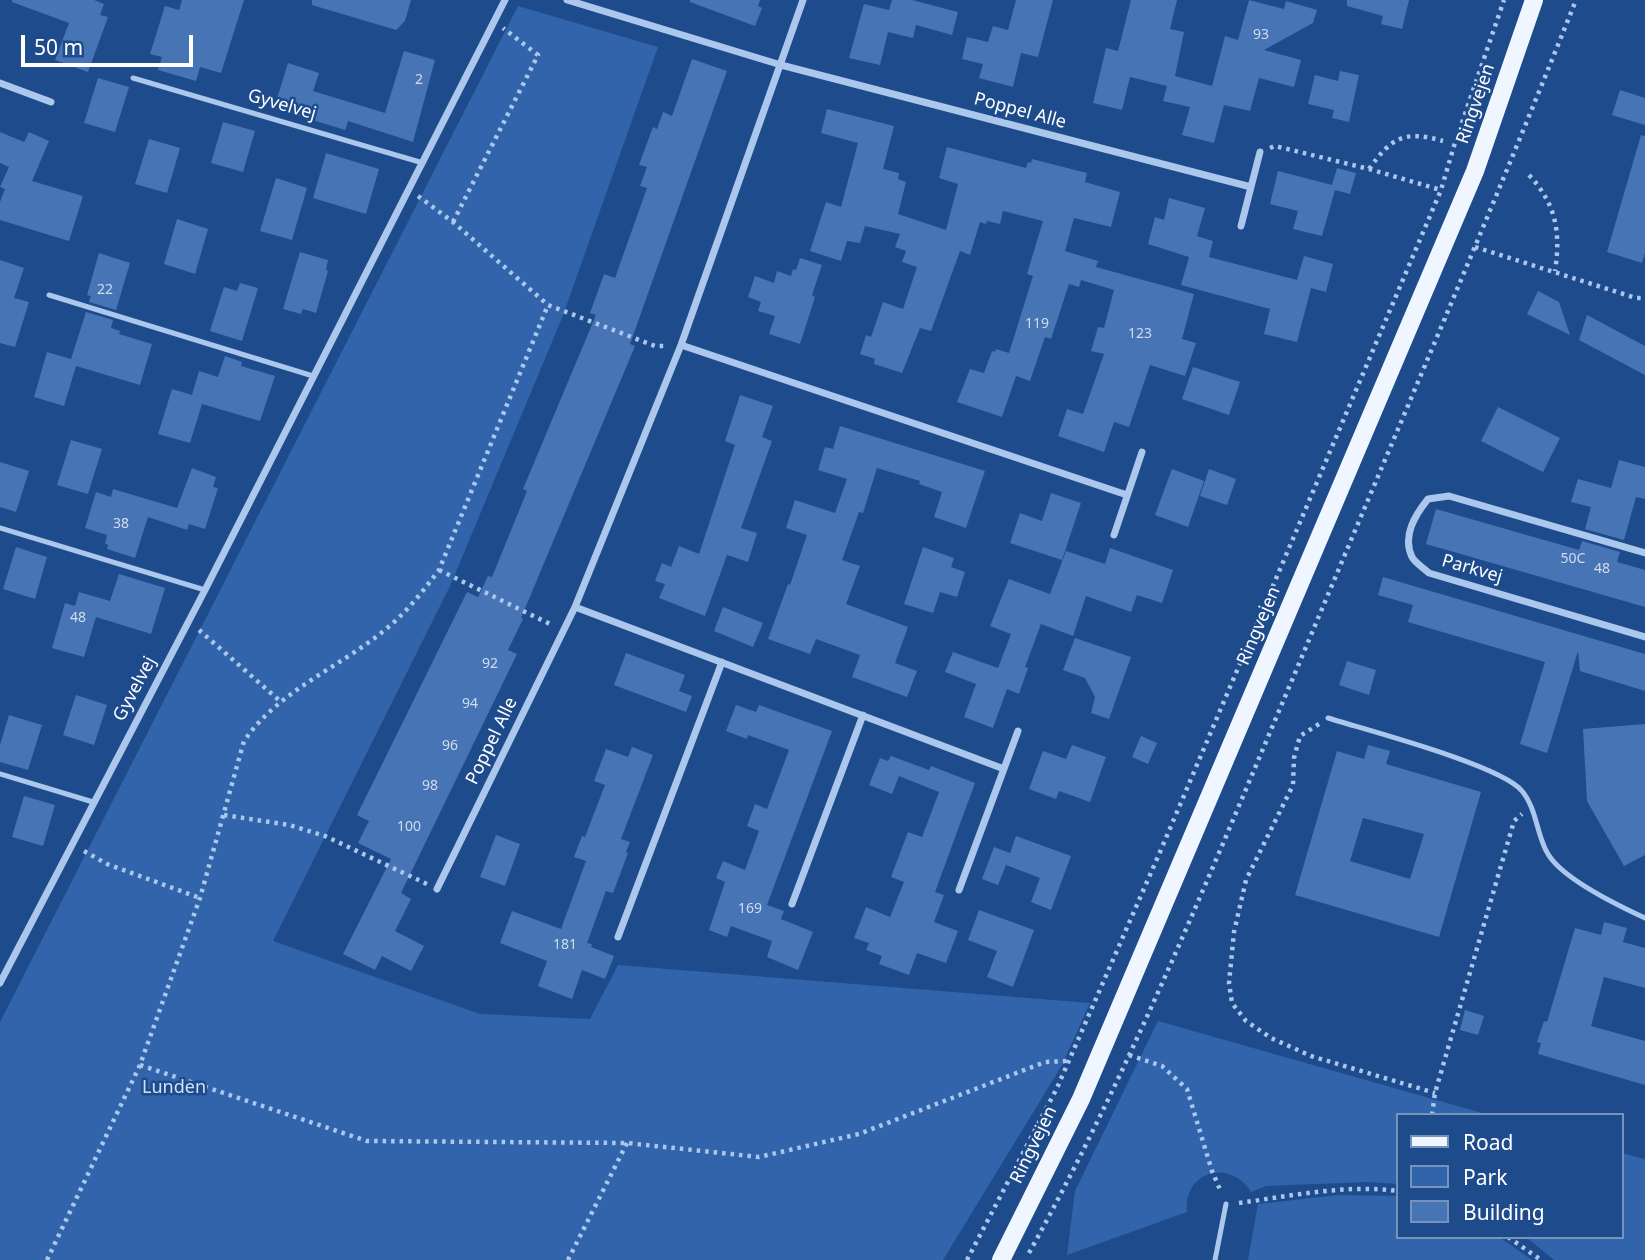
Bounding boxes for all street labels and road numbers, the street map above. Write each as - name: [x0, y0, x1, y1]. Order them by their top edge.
- street label: Ringvejen: [1452, 61, 1500, 147]
- street label: Gyvelvej: [245, 85, 319, 125]
- street label: Poppel Alle: [972, 88, 1068, 134]
- street label: Parkvej: [1439, 550, 1505, 588]
- street label: Ringvejen: [1233, 583, 1285, 669]
- street label: Gyvelvej: [109, 653, 161, 725]
- street label: Poppel Alle: [462, 694, 522, 788]
- street label: Ringvejen: [1006, 1103, 1062, 1187]

